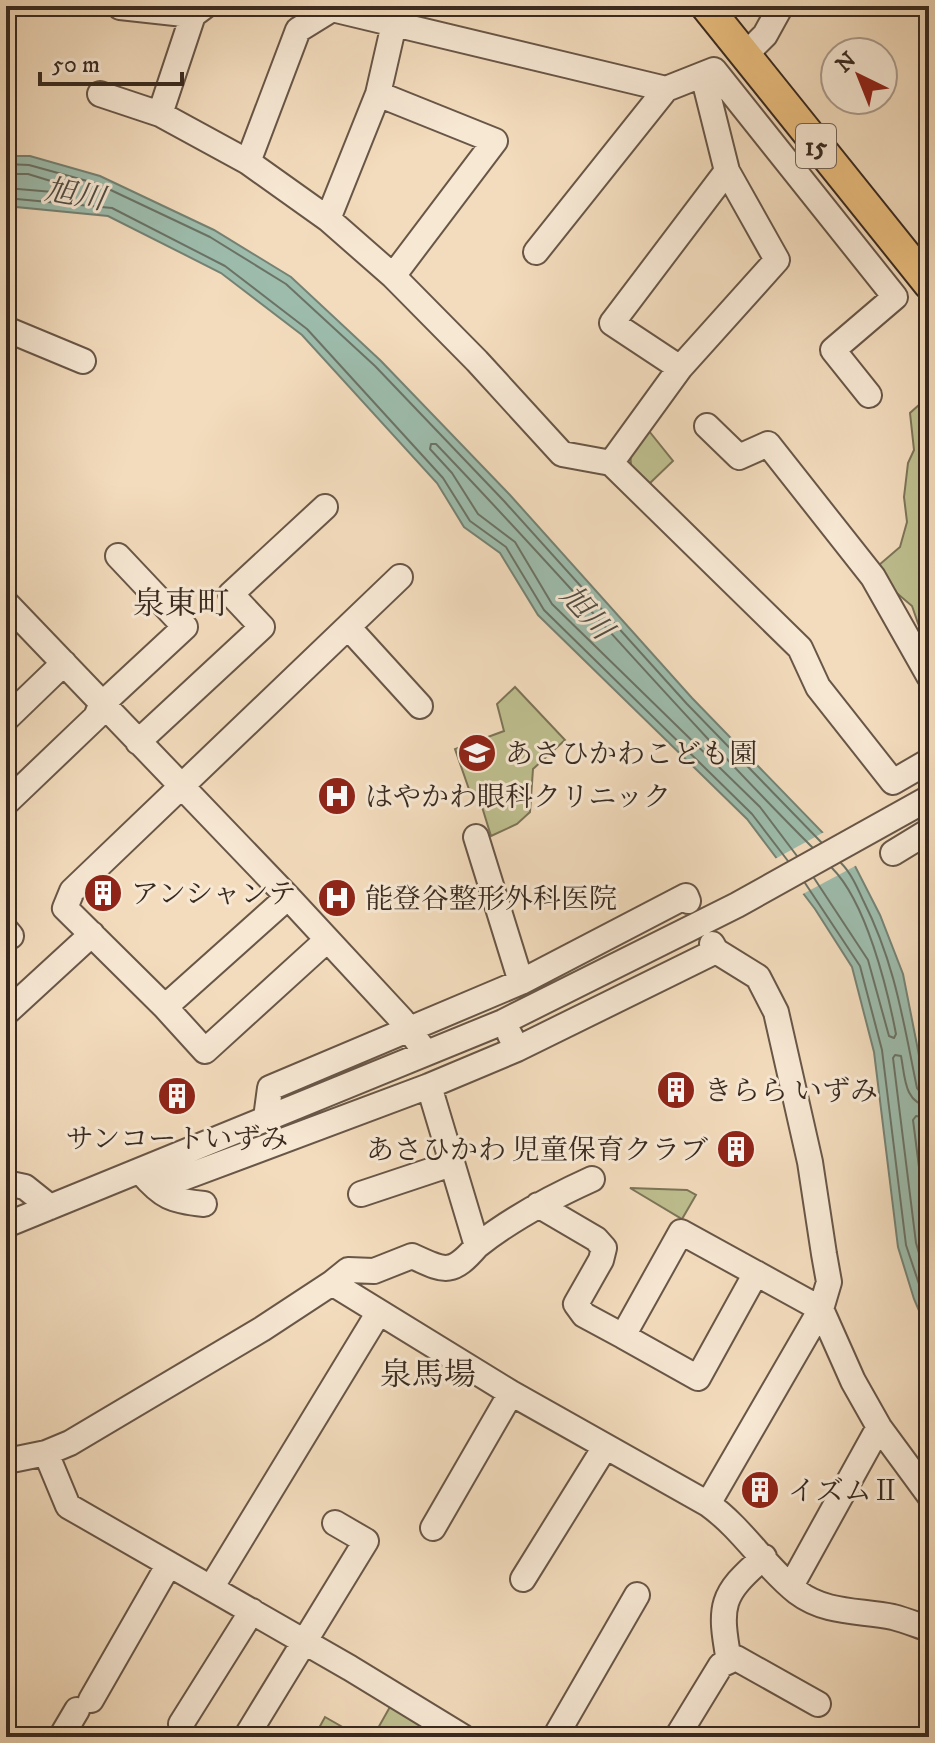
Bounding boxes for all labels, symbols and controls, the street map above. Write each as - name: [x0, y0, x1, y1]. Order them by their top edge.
- scale bar: [40, 36, 182, 86]
- north arrow: [819, 36, 899, 116]
- text: N: [831, 46, 862, 79]
- text: 50 m: [52, 50, 100, 80]
- road number: 15: [796, 124, 836, 168]
- water label: 旭川: [42, 172, 110, 219]
- water label: 旭川: [552, 578, 622, 650]
- district label: 泉東町: [133, 585, 229, 625]
- school or university icon: あさひかわこども園: [456, 732, 498, 774]
- place label: あさひかわこども園: [505, 737, 757, 772]
- hospital icon: はやかわ眼科クリニック: [316, 775, 358, 817]
- place label: はやかわ眼科クリニック: [365, 780, 671, 815]
- building icon: アンシャンテ: [82, 872, 124, 914]
- place label: アンシャンテ: [131, 877, 297, 912]
- hospital icon: 能登谷整形外科医院: [316, 877, 358, 919]
- place label: 能登谷整形外科医院: [365, 882, 617, 917]
- building icon: きらら いずみ: [655, 1069, 697, 1111]
- place label: きらら いずみ: [704, 1074, 878, 1109]
- building icon: サンコートいずみ: [156, 1075, 198, 1117]
- place label: サンコートいずみ: [66, 1122, 288, 1157]
- building icon: あさひかわ 児童保育クラブ: [715, 1128, 757, 1170]
- place label: あさひかわ 児童保育クラブ: [366, 1133, 708, 1168]
- district label: 泉馬場: [380, 1356, 476, 1396]
- building icon: イズムⅡ: [739, 1469, 781, 1511]
- place label: イズムⅡ: [788, 1474, 900, 1509]

